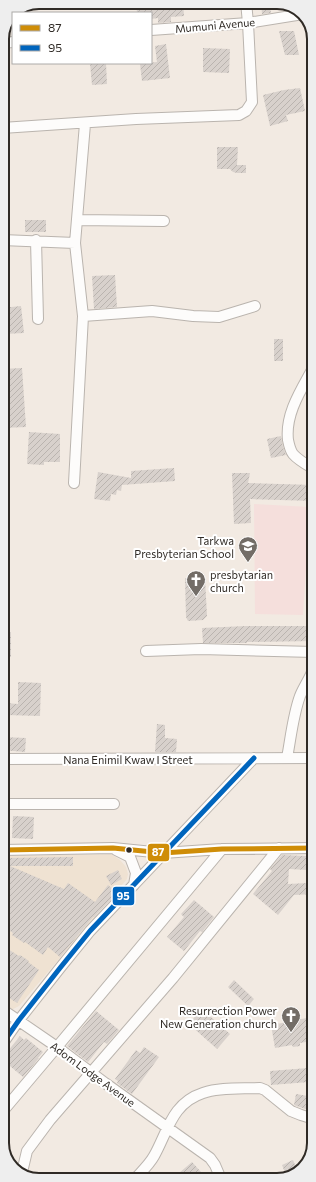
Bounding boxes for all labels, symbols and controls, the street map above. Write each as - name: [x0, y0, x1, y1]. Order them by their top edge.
- legend: [12, 12, 152, 64]
- street label: Mumuni Avenue: [174, 15, 256, 35]
- text: 87: [48, 20, 62, 34]
- text: 95: [48, 40, 62, 54]
- place label: Tarkwa Presbyterian School: [134, 534, 234, 560]
- school or university icon: Tarkwa Presbyterian School: [237, 535, 259, 563]
- place label: presbytarian church: [210, 568, 273, 594]
- church icon: presbytarian church: [185, 569, 207, 597]
- street label: Nana Enimil Kwaw I Street: [63, 753, 193, 766]
- line badge: 87: [147, 843, 170, 862]
- unlabelled marker: [124, 845, 134, 855]
- text: 87: [152, 845, 164, 858]
- line badge: 95: [112, 886, 135, 906]
- text: 95: [116, 889, 130, 902]
- place label: Resurrection Power New Generation church: [160, 1004, 278, 1030]
- church icon: Resurrection Power New Generation church: [280, 1005, 302, 1033]
- street label: Adom Lodge Avenue: [48, 1039, 138, 1109]

